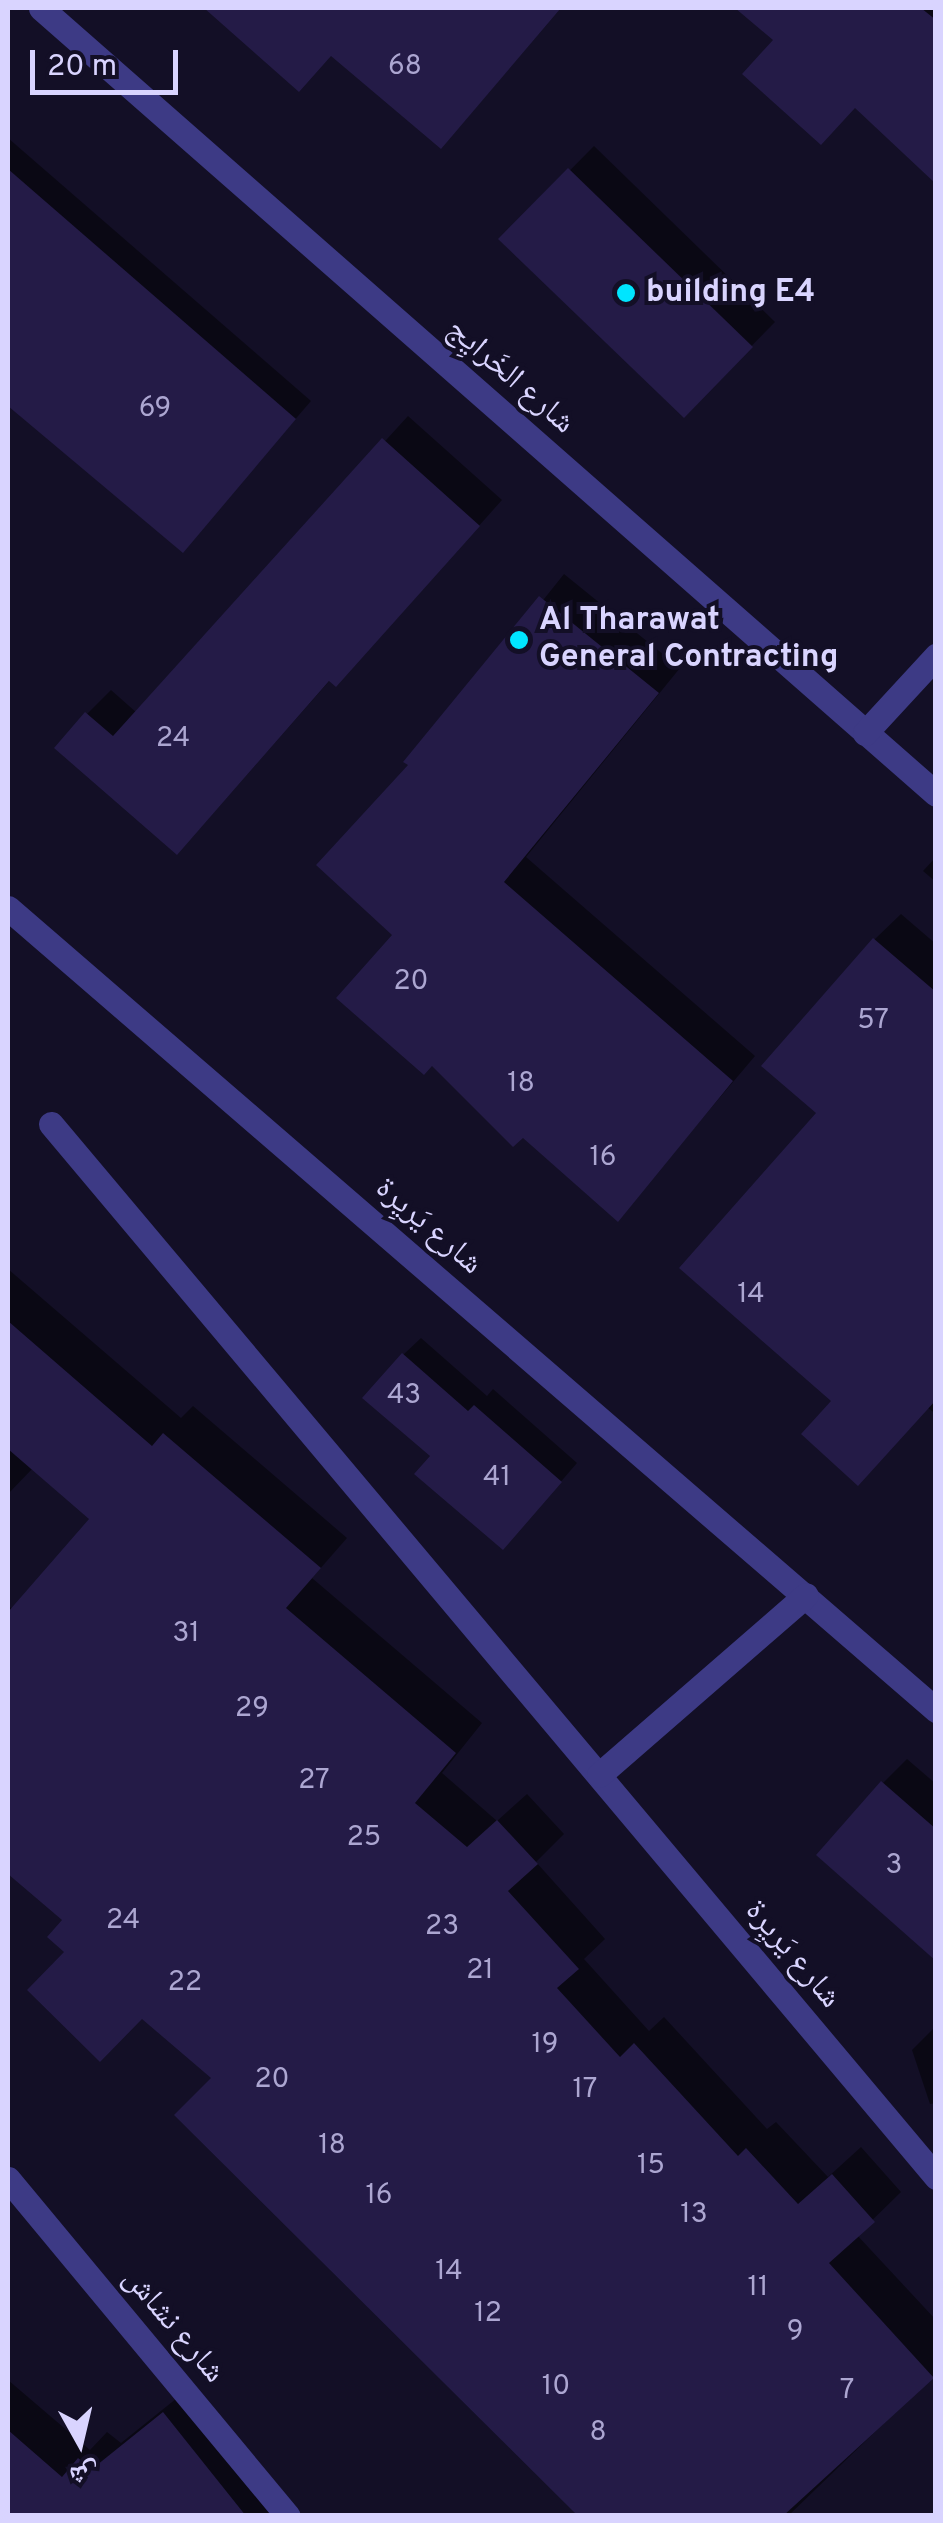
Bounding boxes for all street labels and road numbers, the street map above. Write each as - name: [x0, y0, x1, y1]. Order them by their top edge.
- street label: شارع الخَرايِج: [438, 311, 582, 443]
- street label: شارع يَريِرة: [367, 1170, 489, 1284]
- street label: شارع يَريِرة: [736, 1893, 848, 2017]
- street label: شارع نشاش: [114, 2260, 232, 2392]

